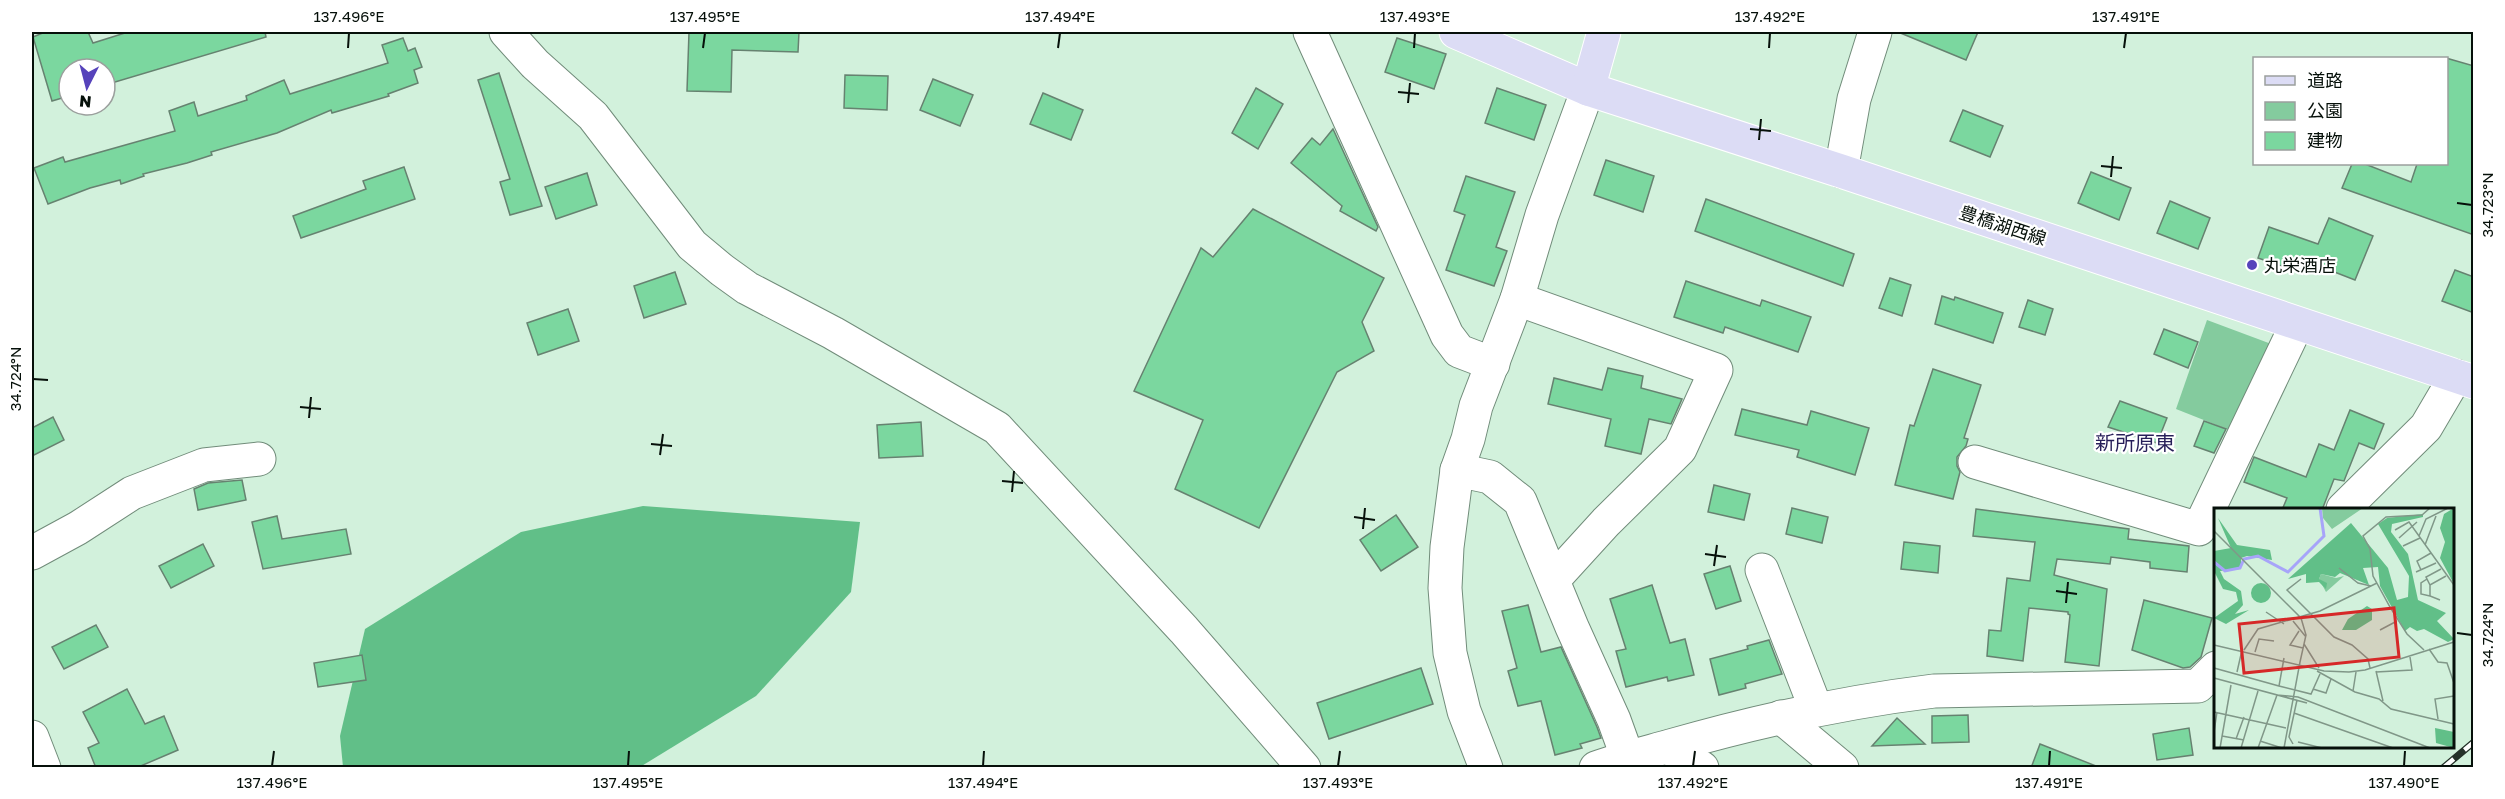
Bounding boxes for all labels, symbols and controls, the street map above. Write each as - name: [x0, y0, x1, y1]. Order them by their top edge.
- text: 137.496°E: [314, 7, 384, 25]
- text: 137.495°E: [670, 7, 740, 25]
- text: 137.494°E: [1025, 7, 1095, 25]
- text: 137.493°E: [1380, 7, 1450, 25]
- text: 137.492°E: [1735, 7, 1805, 25]
- text: 137.491°E: [2092, 7, 2160, 25]
- north arrow: [57, 57, 117, 117]
- legend: [2253, 57, 2448, 165]
- text: 道路: [2307, 69, 2343, 91]
- text: N: [78, 91, 93, 112]
- text: 公園: [2307, 99, 2343, 121]
- text: 建物: [2307, 129, 2343, 151]
- text: 34.723°N: [2478, 172, 2496, 238]
- street label: 豊橋湖西線: [1957, 201, 2049, 249]
- place label: 丸栄酒店: [2264, 254, 2336, 276]
- marker: 丸栄酒店: [2245, 258, 2259, 272]
- text: 34.724°N: [6, 347, 24, 411]
- district label: 新所原東: [2095, 430, 2175, 454]
- inset map: [2214, 508, 2454, 748]
- text: 34.724°N: [2478, 603, 2496, 667]
- text: 137.496°E: [237, 773, 307, 791]
- text: 137.495°E: [593, 773, 663, 791]
- text: 137.494°E: [948, 773, 1018, 791]
- text: 137.493°E: [1303, 773, 1373, 791]
- text: 137.492°E: [1658, 773, 1728, 791]
- text: 137.491°E: [2015, 773, 2083, 791]
- text: 137.490°E: [2368, 773, 2440, 791]

